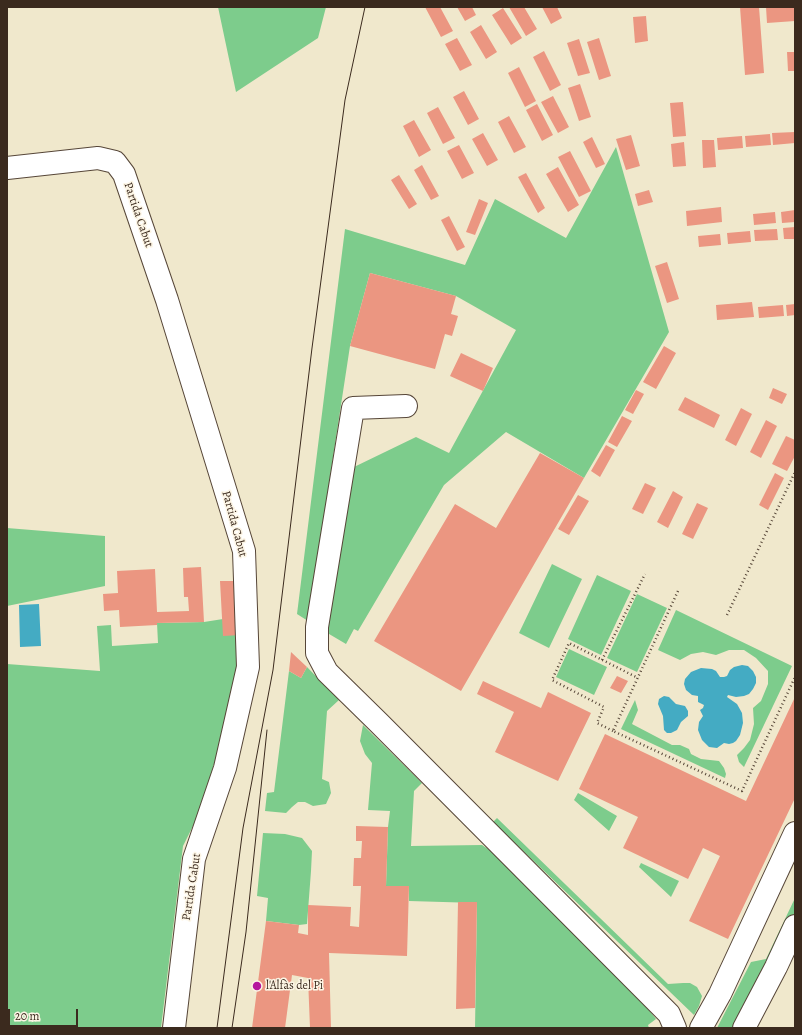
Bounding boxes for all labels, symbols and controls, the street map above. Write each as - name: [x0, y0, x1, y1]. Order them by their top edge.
- street label: Partida Cabut: [120, 181, 156, 249]
- street label: Partida Cabut: [218, 489, 250, 559]
- street label: Partida Cabut: [180, 852, 204, 922]
- place label: l'Alfàs del Pi: [266, 979, 323, 993]
- marker: l'Alfàs del Pi: [251, 980, 263, 992]
- scale bar: [10, 1001, 80, 1027]
- text: 20 m: [15, 1008, 39, 1024]

